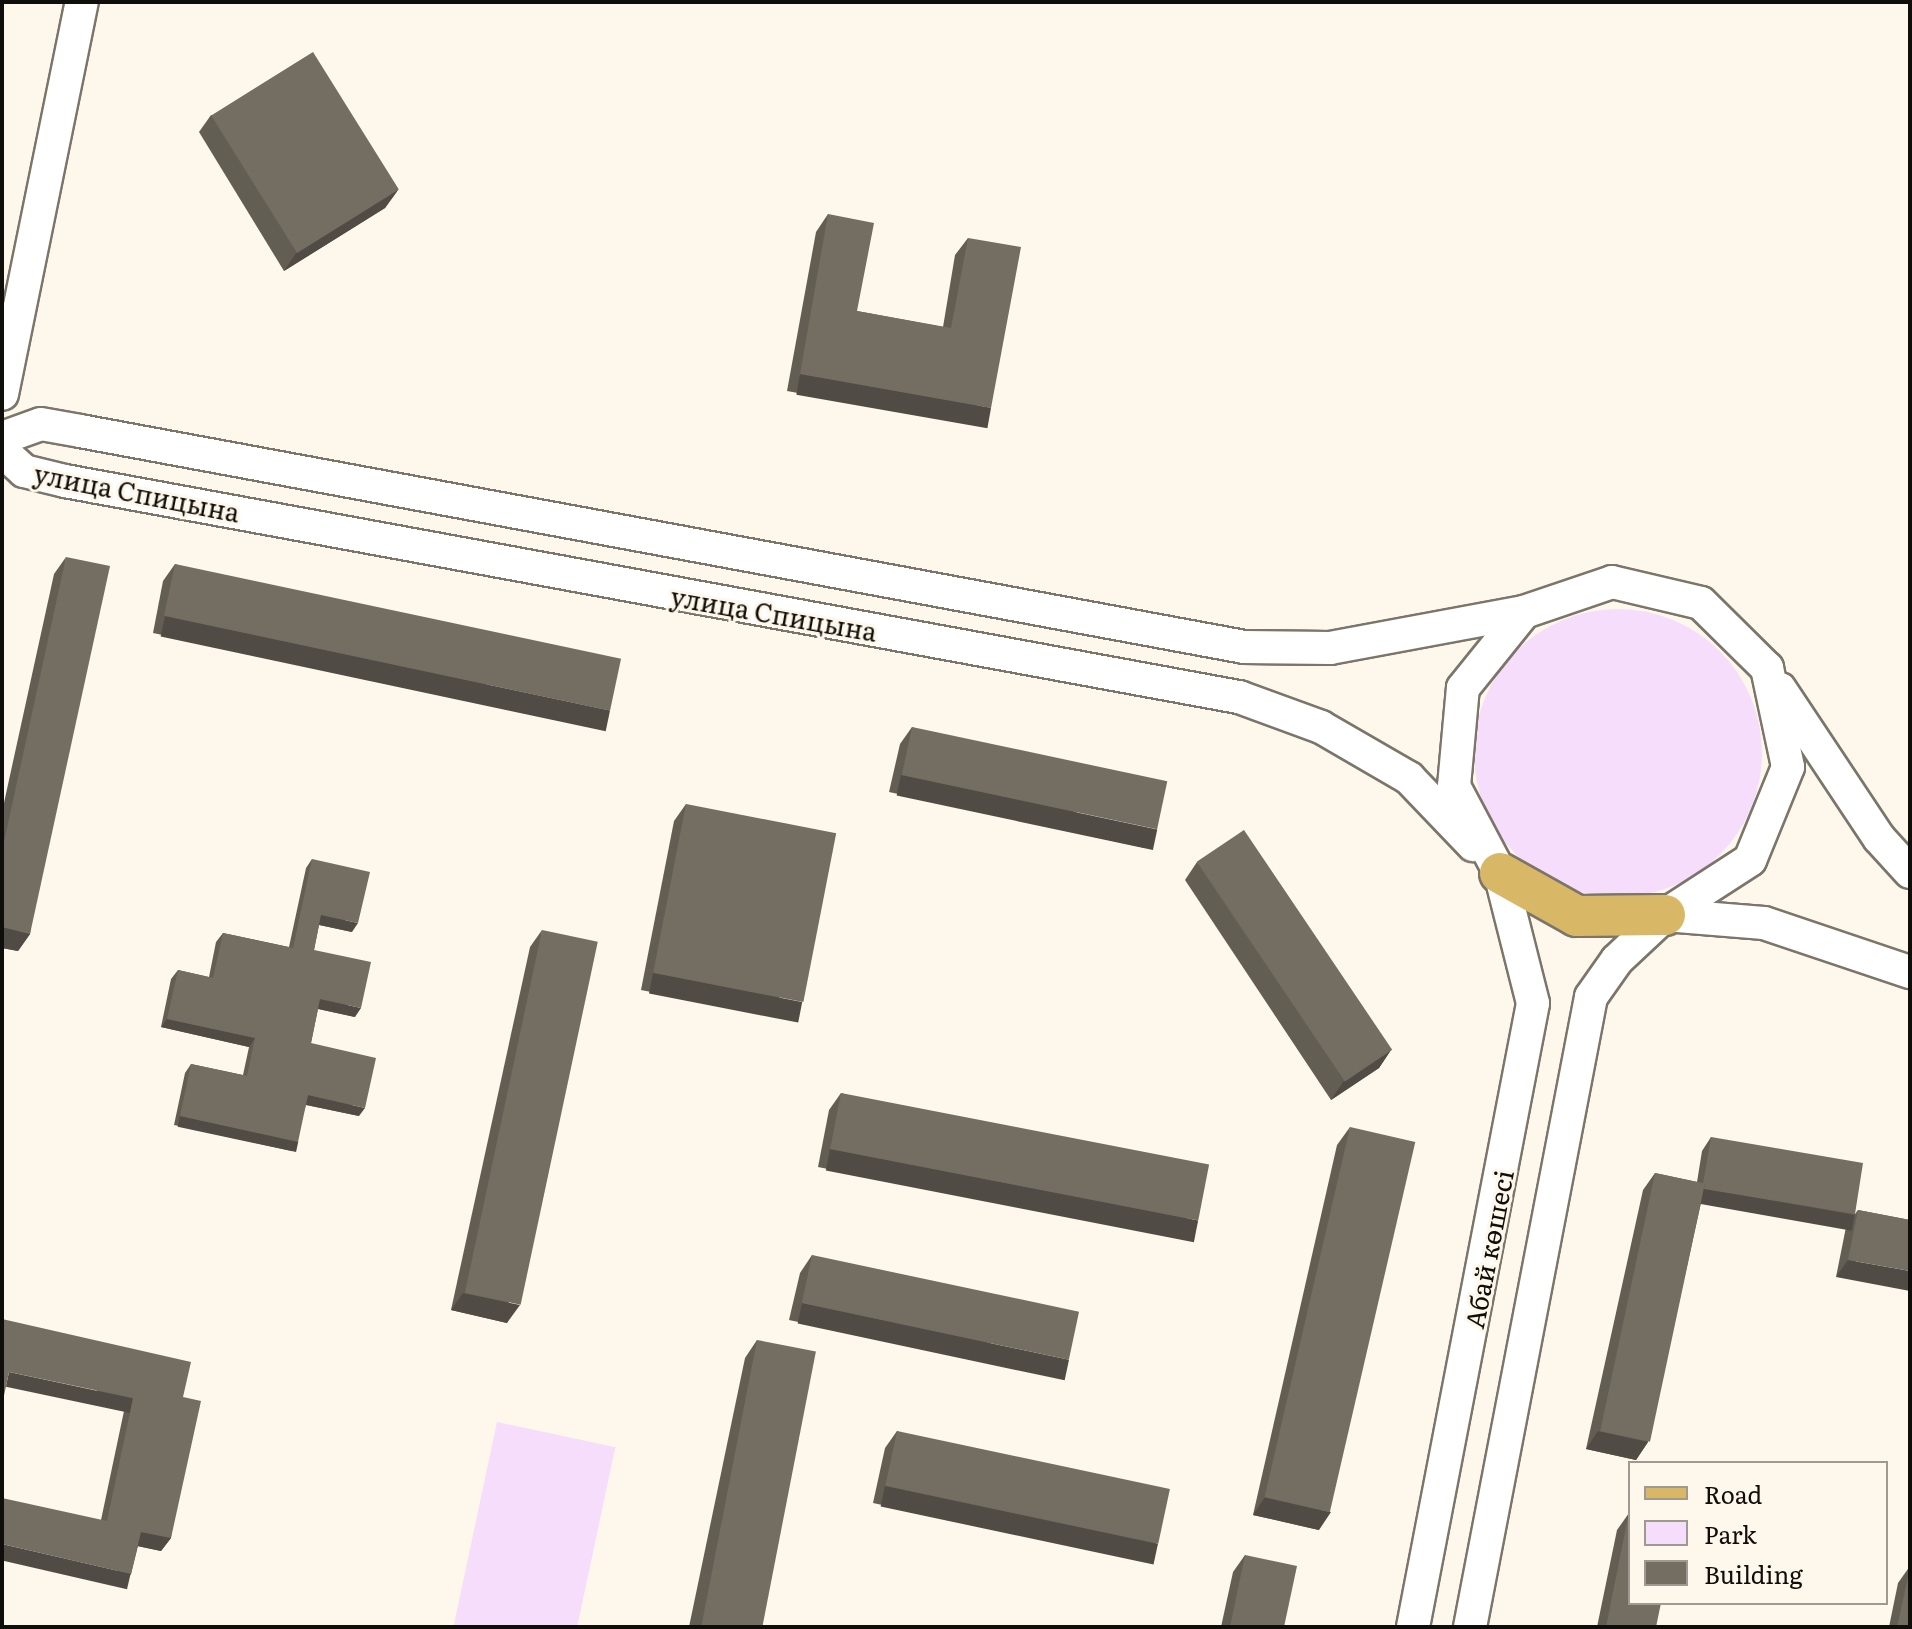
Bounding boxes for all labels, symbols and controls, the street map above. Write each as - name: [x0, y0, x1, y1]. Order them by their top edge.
- street label: улица Спицына: [31, 457, 243, 527]
- street label: улица Спицына: [668, 579, 880, 647]
- street label: Абай көшесі: [1457, 1167, 1519, 1331]
- legend: [1628, 1461, 1888, 1605]
- text: Road: [1704, 1476, 1762, 1511]
- text: Park: [1704, 1516, 1757, 1551]
- text: Building: [1704, 1556, 1803, 1591]

